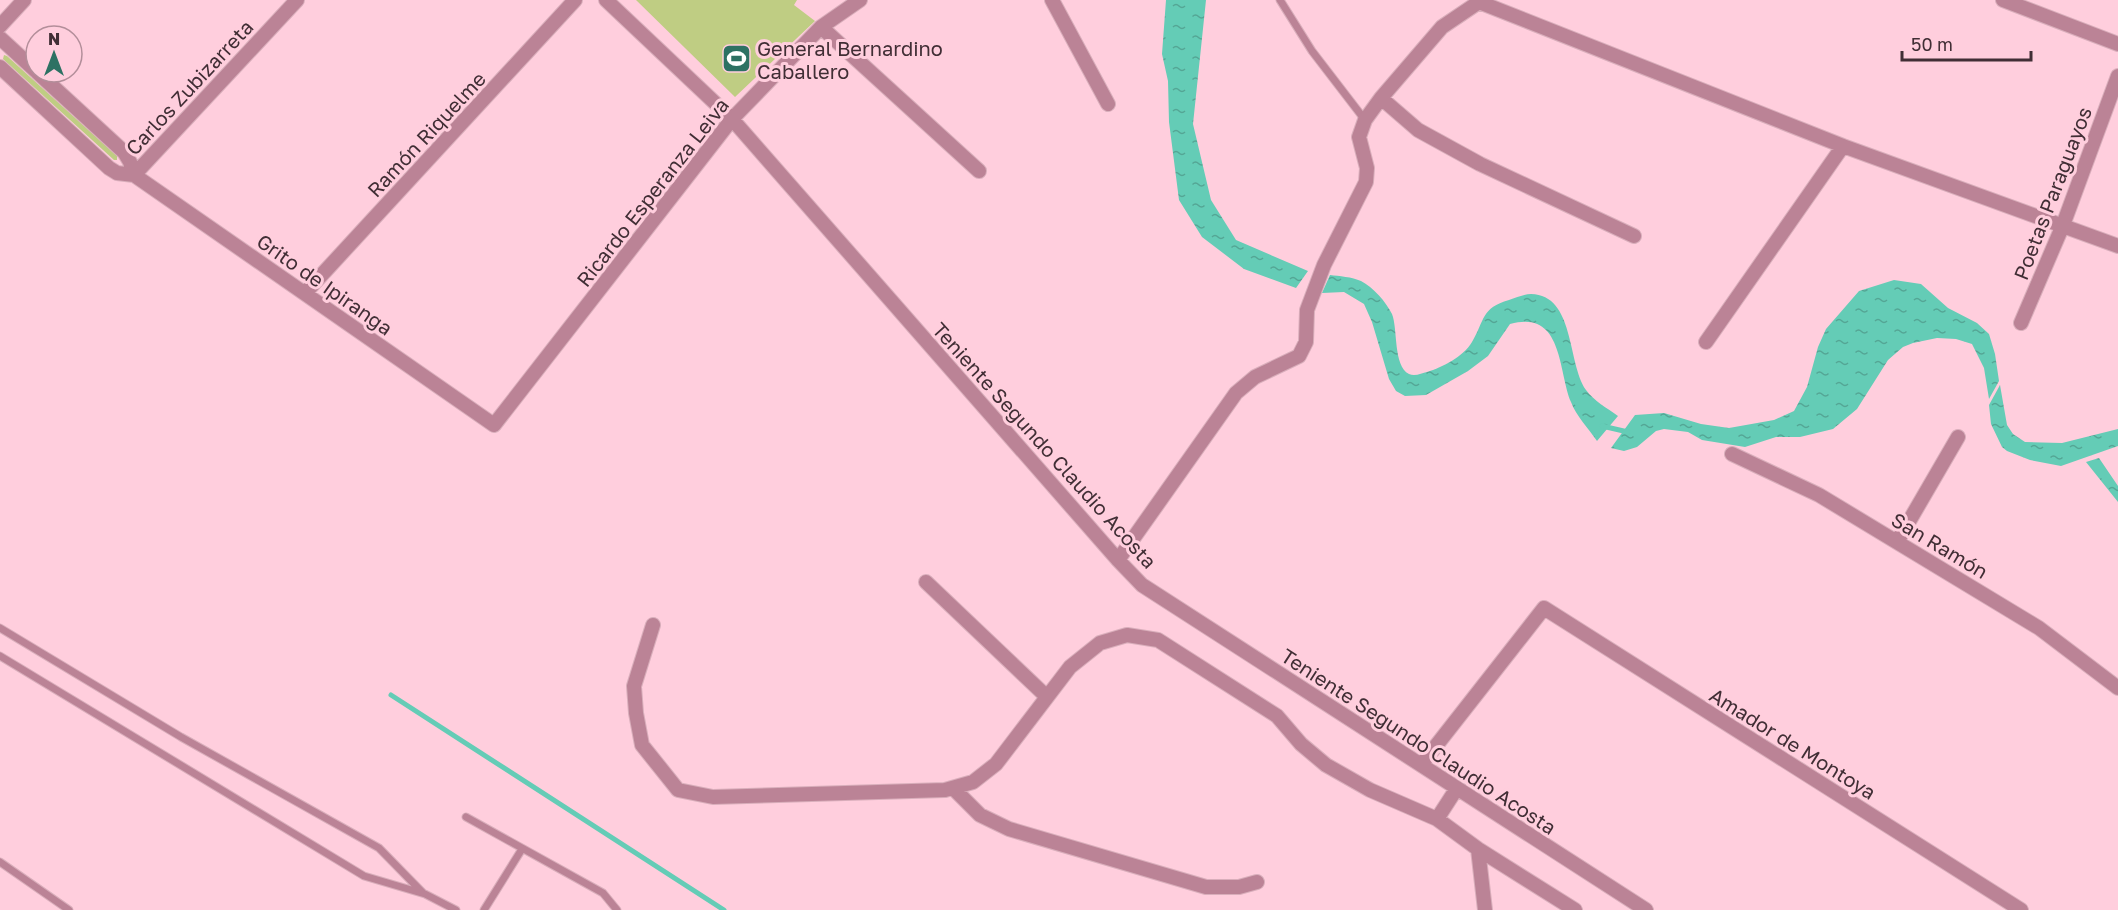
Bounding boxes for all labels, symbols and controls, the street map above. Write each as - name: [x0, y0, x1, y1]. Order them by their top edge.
- street label: Carlos Zubizarreta: [120, 15, 258, 159]
- north arrow: [24, 24, 84, 84]
- scale bar: [1902, 24, 2031, 62]
- text: N: [48, 29, 60, 49]
- text: 50 m: [1911, 33, 1953, 55]
- place label: General Bernardino Caballero: [757, 36, 943, 83]
- sports icon: General Bernardino Caballero: [720, 43, 752, 75]
- street label: Ramón Riquelme: [362, 66, 490, 202]
- street label: Ricardo Esperanza Leiva: [571, 93, 733, 291]
- street label: Poetas Paraguayos: [2008, 103, 2096, 283]
- street label: Grito de Ipiranga: [253, 228, 397, 340]
- street label: Teniente Segundo Claudio Acosta: [928, 317, 1162, 573]
- street label: San Ramón: [1887, 507, 1993, 583]
- street label: Teniente Segundo Claudio Acosta: [1277, 643, 1561, 839]
- street label: Amador de Montoya: [1706, 682, 1880, 804]

